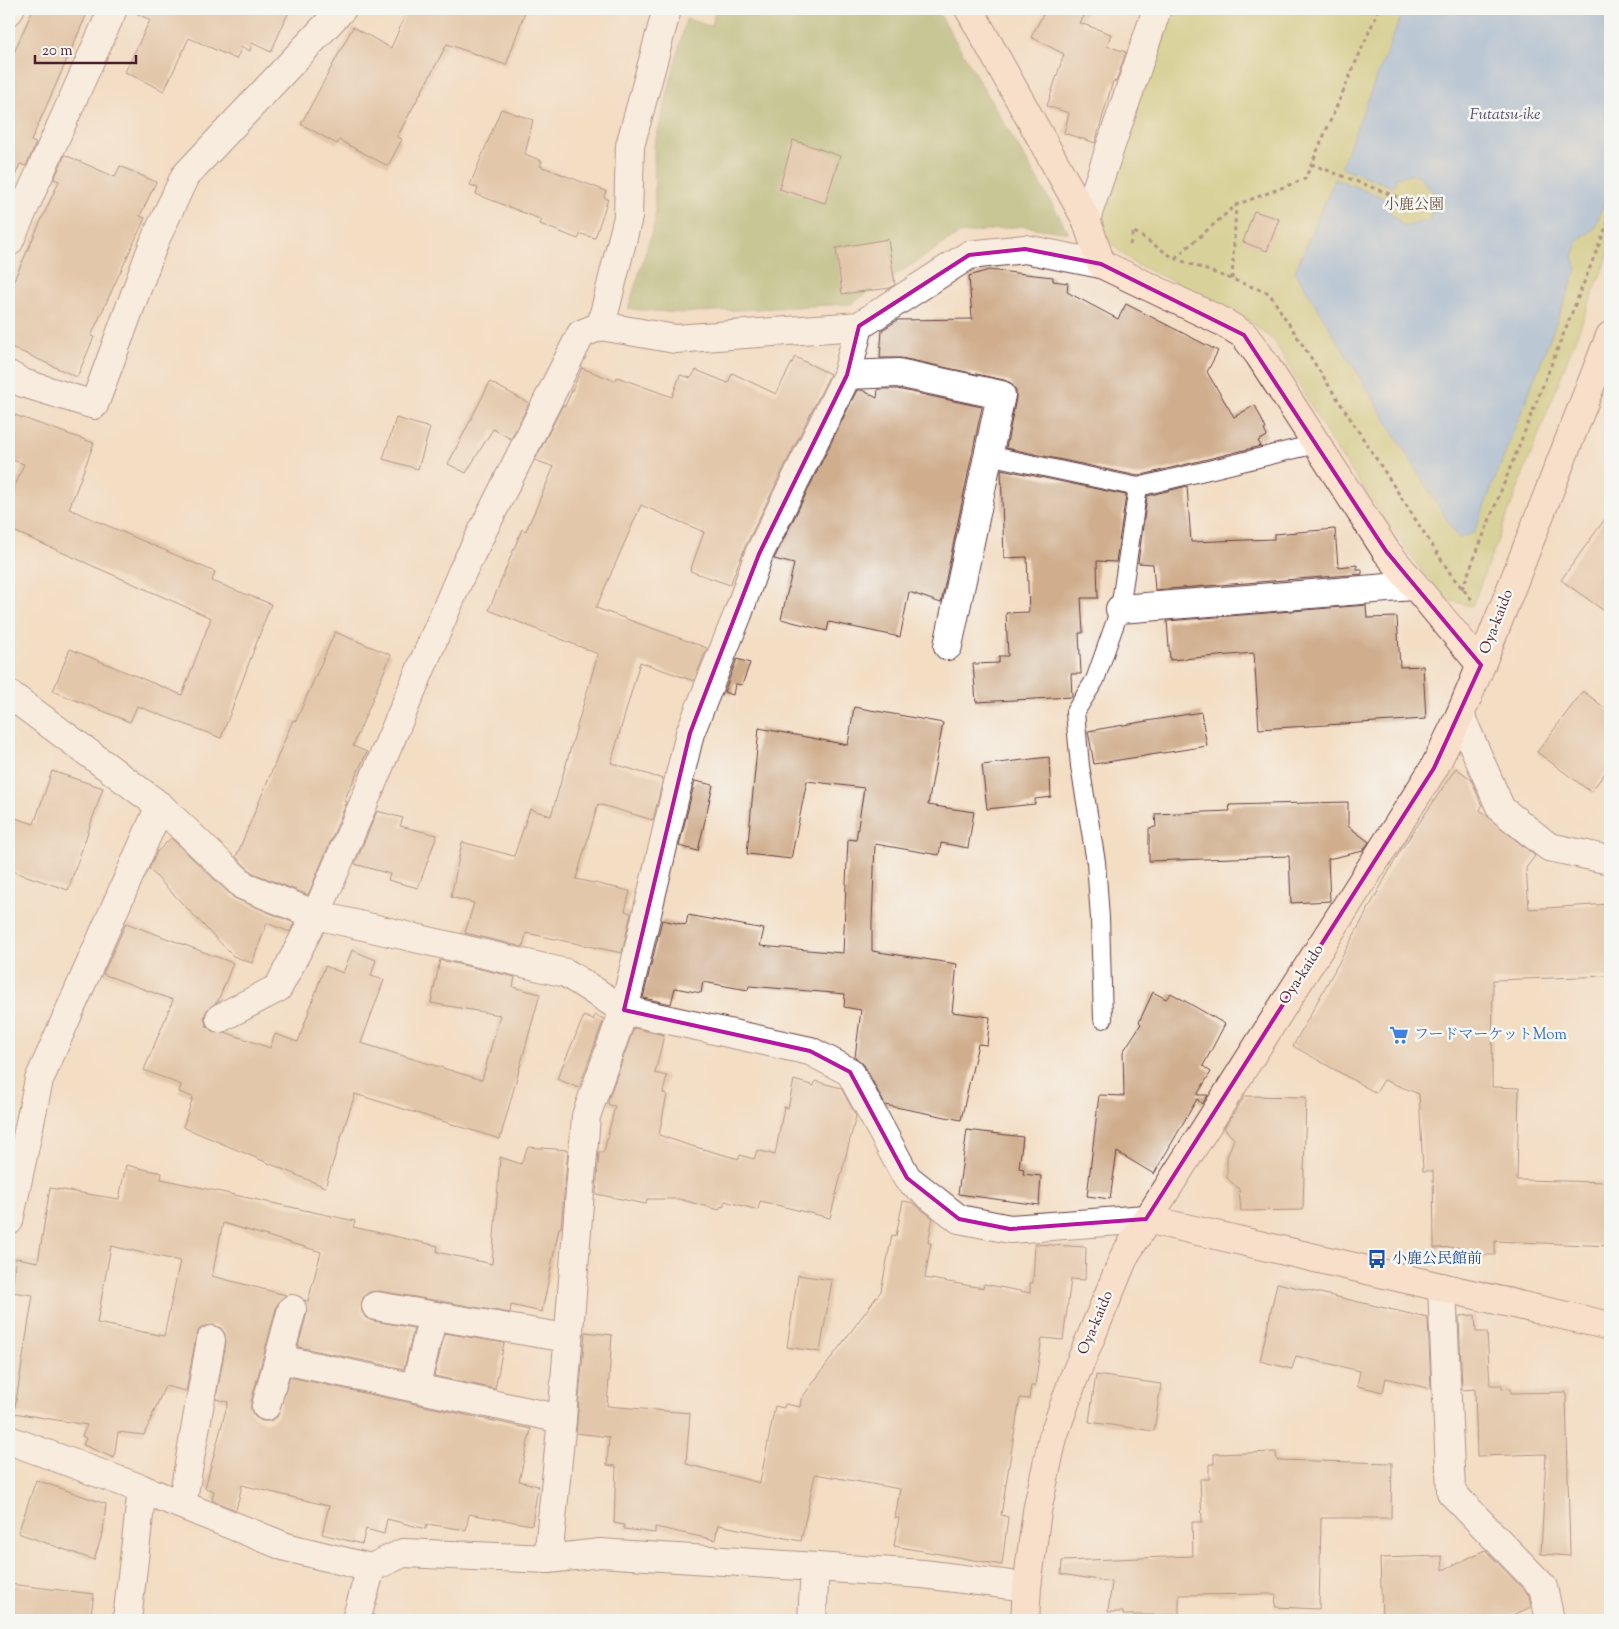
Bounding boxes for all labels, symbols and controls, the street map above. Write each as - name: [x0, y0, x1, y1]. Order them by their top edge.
- scale bar: [35, 32, 136, 64]
- text: 20 m: [42, 41, 73, 62]
- water label: Futatsu-ike: [1470, 104, 1540, 127]
- park label: 小鹿公園: [1384, 195, 1444, 216]
- street label: Oya-kaido: [1475, 587, 1519, 657]
- street label: Oya-kaido: [1275, 941, 1329, 1009]
- supermarket icon: フードマーケットMom: [1388, 1024, 1410, 1046]
- place label: フードマーケットMom: [1414, 1025, 1568, 1046]
- bus stop icon: 小鹿公民館前: [1366, 1248, 1388, 1270]
- place label: 小鹿公民館前: [1392, 1249, 1482, 1270]
- street label: Oya-kaido: [1073, 1288, 1119, 1358]

